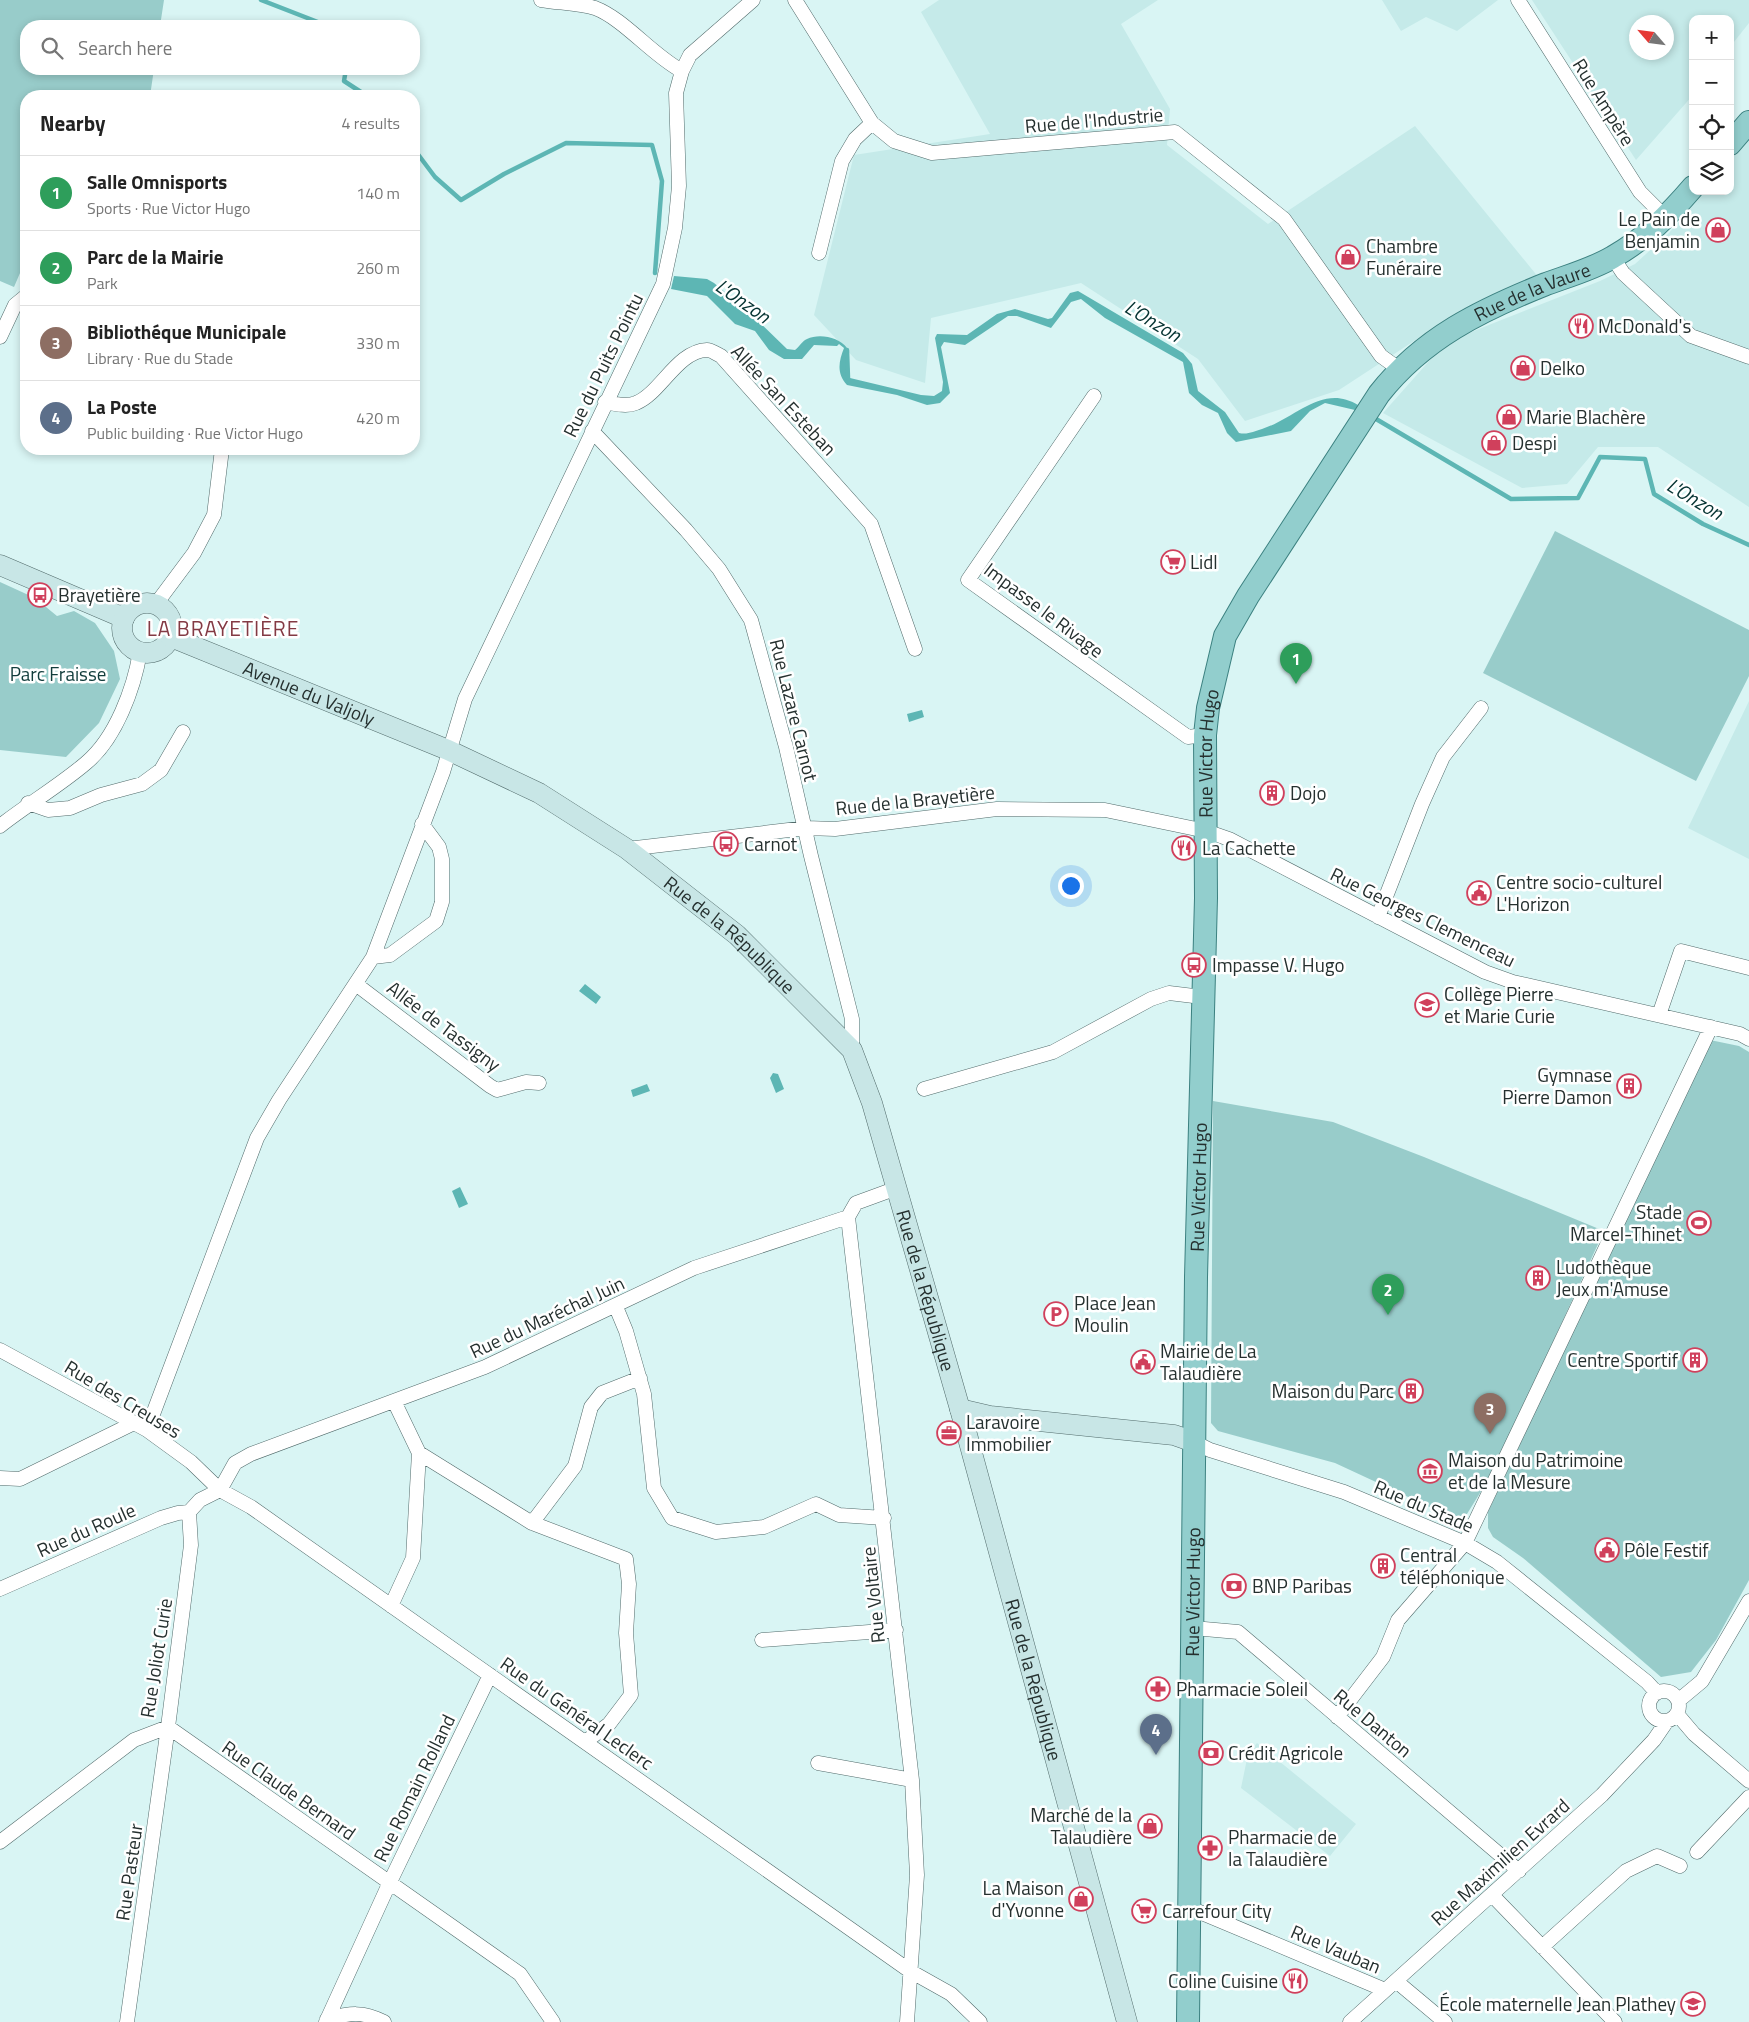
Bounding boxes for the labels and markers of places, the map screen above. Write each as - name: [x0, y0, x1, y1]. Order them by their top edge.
- place label: Le Pain de Benjamin: [1618, 204, 1700, 255]
- shop icon: Le Pain de Benjamin: [1705, 217, 1731, 243]
- place label: Chambre Funéraire: [1366, 231, 1442, 282]
- shop icon: Chambre Funéraire: [1335, 244, 1361, 270]
- place label: McDonald's: [1598, 311, 1691, 340]
- restaurant icon: McDonald's: [1568, 313, 1594, 339]
- place label: Delko: [1540, 353, 1585, 382]
- shop icon: Delko: [1510, 355, 1536, 381]
- place label: Marie Blachère: [1526, 402, 1646, 431]
- shop icon: Marie Blachère: [1496, 404, 1522, 430]
- place label: Despi: [1512, 428, 1557, 457]
- shop icon: Despi: [1481, 430, 1507, 456]
- place label: Lidl: [1190, 547, 1218, 576]
- supermarket icon: Lidl: [1160, 549, 1186, 575]
- place label: Brayetière: [58, 580, 141, 609]
- bus stop icon: Brayetière: [27, 582, 53, 608]
- pin: 1: [1280, 643, 1312, 684]
- place label: Dojo: [1290, 778, 1326, 807]
- building icon: Dojo: [1259, 780, 1285, 806]
- place label: Carnot: [744, 829, 798, 858]
- bus stop icon: Carnot: [713, 831, 739, 857]
- place label: La Cachette: [1202, 833, 1296, 862]
- restaurant icon: La Cachette: [1171, 835, 1197, 861]
- place label: Centre socio-culturel L'Horizon: [1496, 867, 1662, 918]
- public building icon: Centre socio-culturel L'Horizon: [1466, 880, 1492, 906]
- place label: Impasse V. Hugo: [1212, 950, 1345, 979]
- bus stop icon: Impasse V. Hugo: [1181, 952, 1207, 978]
- place label: Collège Pierre et Marie Curie: [1444, 979, 1555, 1030]
- school or university icon: Collège Pierre et Marie Curie: [1414, 992, 1440, 1018]
- place label: Gymnase Pierre Damon: [1502, 1060, 1612, 1111]
- building icon: Gymnase Pierre Damon: [1616, 1073, 1642, 1099]
- place label: Stade Marcel-Thinet: [1570, 1197, 1682, 1248]
- sports icon: Stade Marcel-Thinet: [1686, 1210, 1712, 1236]
- place label: Ludothèque Jeux m'Amuse: [1556, 1252, 1668, 1303]
- building icon: Ludothèque Jeux m'Amuse: [1525, 1265, 1551, 1291]
- pin: 2: [1372, 1274, 1404, 1315]
- place label: Place Jean Moulin: [1074, 1288, 1156, 1339]
- parking icon: Place Jean Moulin: [1043, 1301, 1069, 1327]
- place label: Mairie de La Talaudière: [1160, 1336, 1257, 1387]
- place label: Centre Sportif: [1567, 1345, 1679, 1374]
- building icon: Centre Sportif: [1682, 1347, 1708, 1373]
- public building icon: Mairie de La Talaudière: [1130, 1349, 1156, 1375]
- place label: Maison du Parc: [1271, 1376, 1394, 1405]
- building icon: Maison du Parc: [1398, 1378, 1424, 1404]
- pin: 3: [1474, 1393, 1506, 1434]
- place label: Laravoire Immobilier: [966, 1407, 1052, 1458]
- office icon: Laravoire Immobilier: [936, 1420, 962, 1446]
- place label: Maison du Patrimoine et de la Mesure: [1448, 1445, 1623, 1496]
- museum icon: Maison du Patrimoine et de la Mesure: [1417, 1458, 1443, 1484]
- place label: Pôle Festif: [1624, 1535, 1709, 1564]
- public building icon: Pôle Festif: [1594, 1537, 1620, 1563]
- place label: Central téléphonique: [1400, 1540, 1505, 1591]
- building icon: Central téléphonique: [1370, 1553, 1396, 1579]
- place label: BNP Paribas: [1252, 1571, 1352, 1600]
- bank icon: BNP Paribas: [1221, 1573, 1247, 1599]
- place label: Pharmacie Soleil: [1176, 1674, 1308, 1703]
- pharmacy icon: Pharmacie Soleil: [1145, 1676, 1171, 1702]
- pin: 4: [1140, 1714, 1172, 1755]
- place label: Crédit Agricole: [1228, 1738, 1343, 1767]
- bank icon: Crédit Agricole: [1198, 1740, 1224, 1766]
- place label: Marché de la Talaudière: [1030, 1800, 1132, 1851]
- shop icon: Marché de la Talaudière: [1137, 1813, 1163, 1839]
- place label: Pharmacie de la Talaudière: [1228, 1822, 1337, 1873]
- pharmacy icon: Pharmacie de la Talaudière: [1197, 1835, 1223, 1861]
- place label: La Maison d'Yvonne: [982, 1873, 1064, 1924]
- shop icon: La Maison d'Yvonne: [1068, 1886, 1094, 1912]
- place label: Carrefour City: [1162, 1896, 1272, 1925]
- supermarket icon: Carrefour City: [1131, 1898, 1157, 1924]
- place label: Coline Cuisine: [1168, 1966, 1278, 1995]
- restaurant icon: Coline Cuisine: [1282, 1968, 1308, 1994]
- place label: École maternelle Jean Plathey: [1439, 1989, 1676, 2018]
- school or university icon: École maternelle Jean Plathey: [1680, 1991, 1706, 2017]

